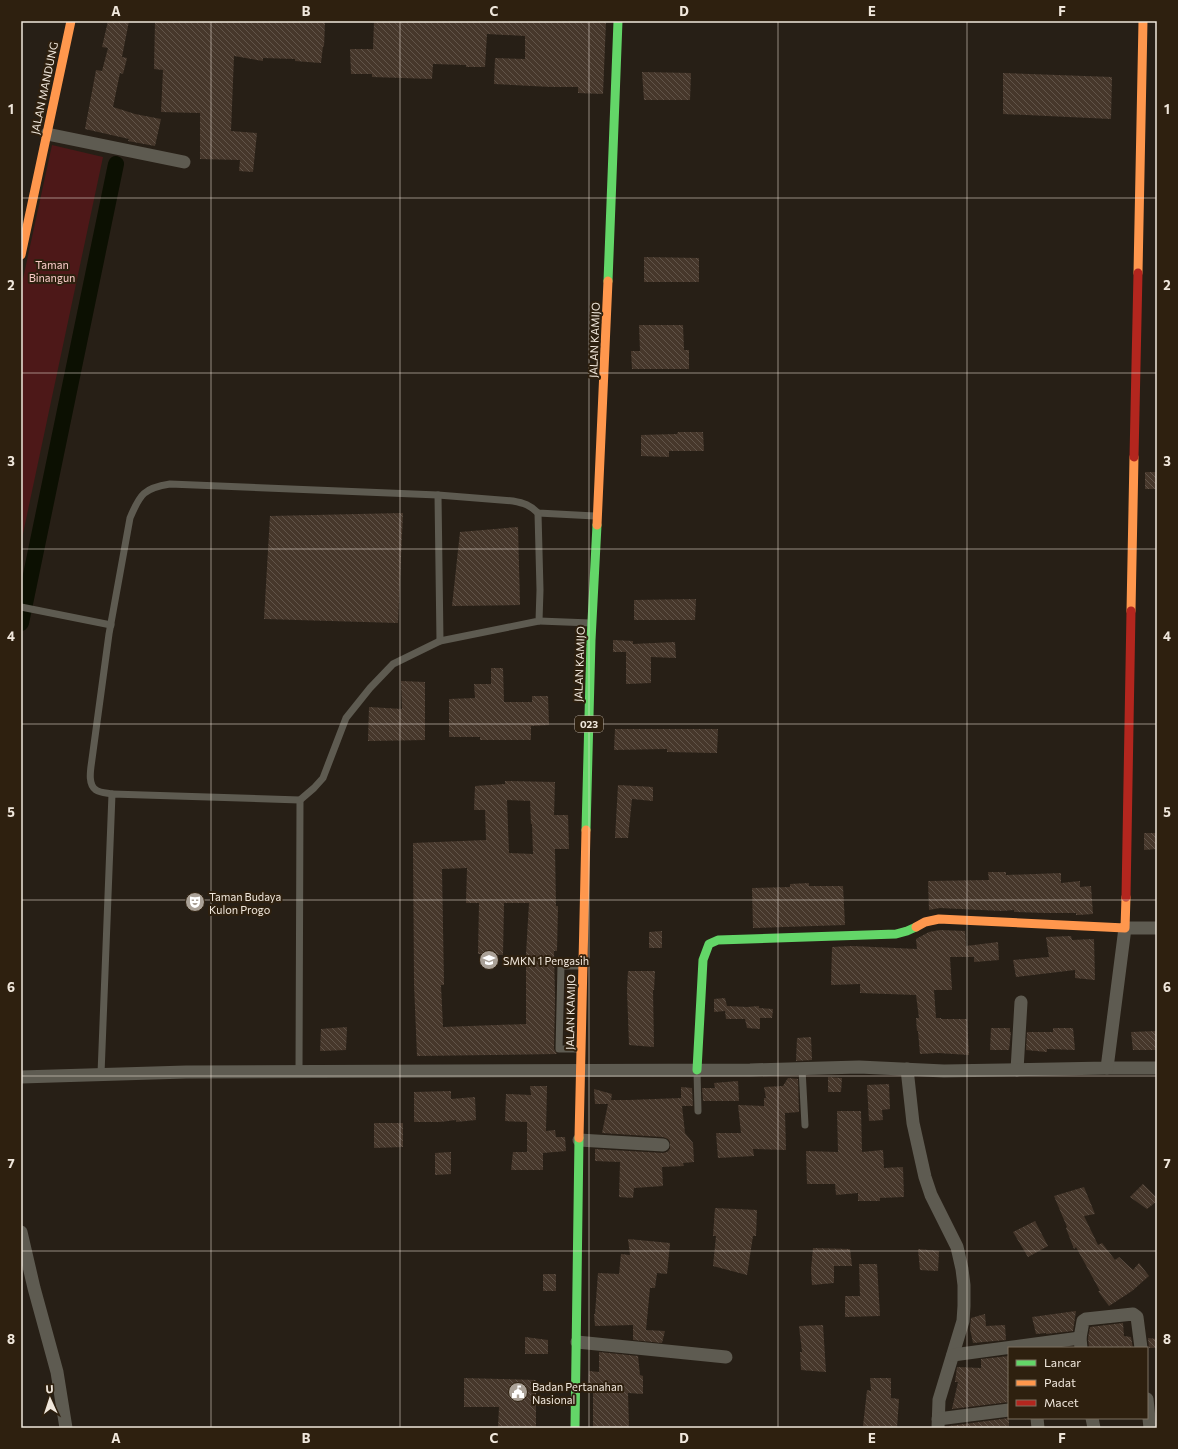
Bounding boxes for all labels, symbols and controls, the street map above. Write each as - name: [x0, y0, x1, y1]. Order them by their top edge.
- text: A: [111, 3, 121, 19]
- text: B: [302, 3, 311, 19]
- text: C: [490, 3, 499, 19]
- text: D: [679, 3, 689, 19]
- text: E: [868, 3, 876, 19]
- text: F: [1058, 3, 1066, 19]
- street label: JALAN MANDUNG: [28, 41, 61, 136]
- text: 1: [8, 101, 14, 117]
- text: 1: [1164, 101, 1170, 117]
- park label: Taman Binangun: [29, 258, 75, 284]
- text: 2: [7, 277, 15, 293]
- text: 2: [1163, 277, 1171, 293]
- street label: JALAN KAMIJO: [586, 302, 603, 378]
- text: 3: [7, 453, 15, 469]
- text: 3: [1163, 453, 1171, 469]
- street label: JALAN KAMIJO: [571, 626, 588, 702]
- text: 4: [7, 628, 15, 644]
- text: 4: [1163, 628, 1171, 644]
- road number: 023: [575, 716, 603, 732]
- text: 5: [7, 804, 15, 820]
- text: 5: [1163, 804, 1171, 820]
- place label: Taman Budaya Kulon Progo: [209, 890, 281, 916]
- theatre icon: Taman Budaya Kulon Progo: [184, 891, 206, 913]
- school or university icon: SMKN 1 Pengasih: [478, 949, 500, 971]
- place label: SMKN 1 Pengasih: [503, 954, 589, 967]
- street label: JALAN KAMIJO: [563, 974, 578, 1050]
- text: 6: [7, 979, 15, 995]
- text: 6: [1163, 979, 1171, 995]
- text: 7: [7, 1155, 15, 1171]
- text: 7: [1163, 1155, 1171, 1171]
- text: 8: [7, 1331, 15, 1347]
- text: 8: [1163, 1331, 1171, 1347]
- legend: [1008, 1347, 1148, 1419]
- text: Lancar: [1044, 1355, 1081, 1369]
- text: Padat: [1044, 1375, 1076, 1389]
- north arrow: [30, 1379, 70, 1419]
- place label: Badan Pertanahan Nasional: [532, 1380, 623, 1406]
- public building icon: Badan Pertanahan Nasional: [507, 1381, 529, 1403]
- text: U: [45, 1382, 54, 1395]
- text: Macet: [1044, 1395, 1079, 1409]
- text: A: [111, 1430, 121, 1446]
- text: B: [302, 1430, 311, 1446]
- text: C: [490, 1430, 499, 1446]
- text: D: [679, 1430, 689, 1446]
- text: E: [868, 1430, 876, 1446]
- text: F: [1058, 1430, 1066, 1446]

